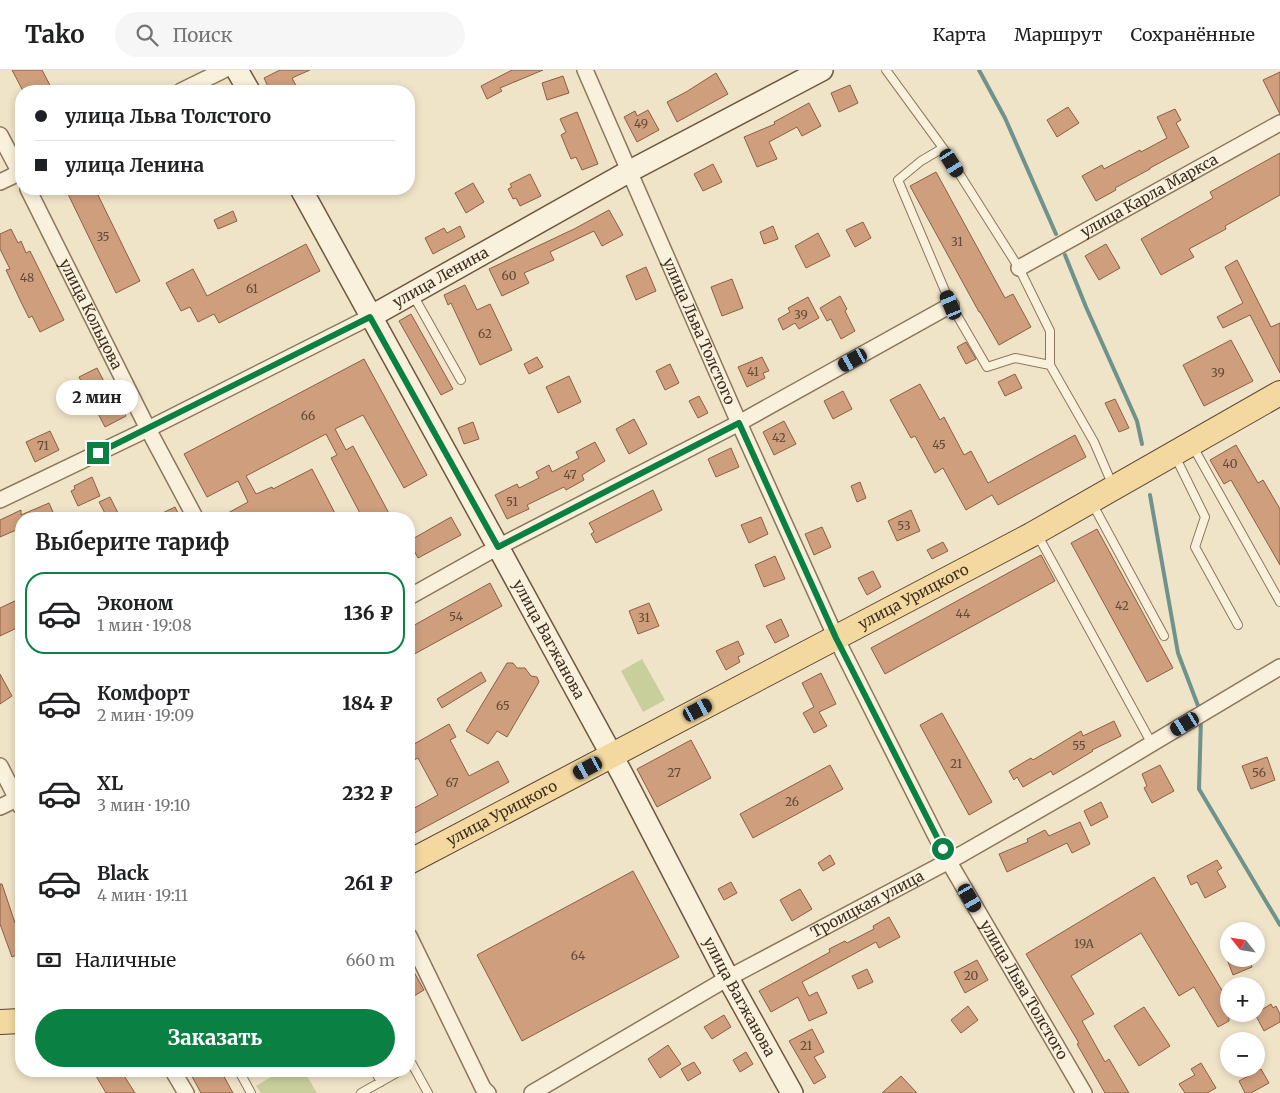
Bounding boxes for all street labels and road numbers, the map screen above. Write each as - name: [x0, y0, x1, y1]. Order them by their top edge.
- street label: улица Карла Маркса: [1077, 149, 1221, 241]
- street label: улица Ленина: [389, 242, 492, 311]
- street label: улица Льва Толстого: [659, 255, 740, 408]
- street label: улица Кольцова: [55, 256, 127, 372]
- street label: улица Урицкого: [855, 559, 972, 633]
- street label: улица Вагжанова: [509, 576, 589, 702]
- street label: улица Урицкого: [443, 776, 560, 850]
- street label: Троицкая улица: [807, 866, 927, 941]
- street label: улица Льва Толстого: [976, 916, 1072, 1063]
- street label: улица Вагжанова: [699, 934, 780, 1060]

